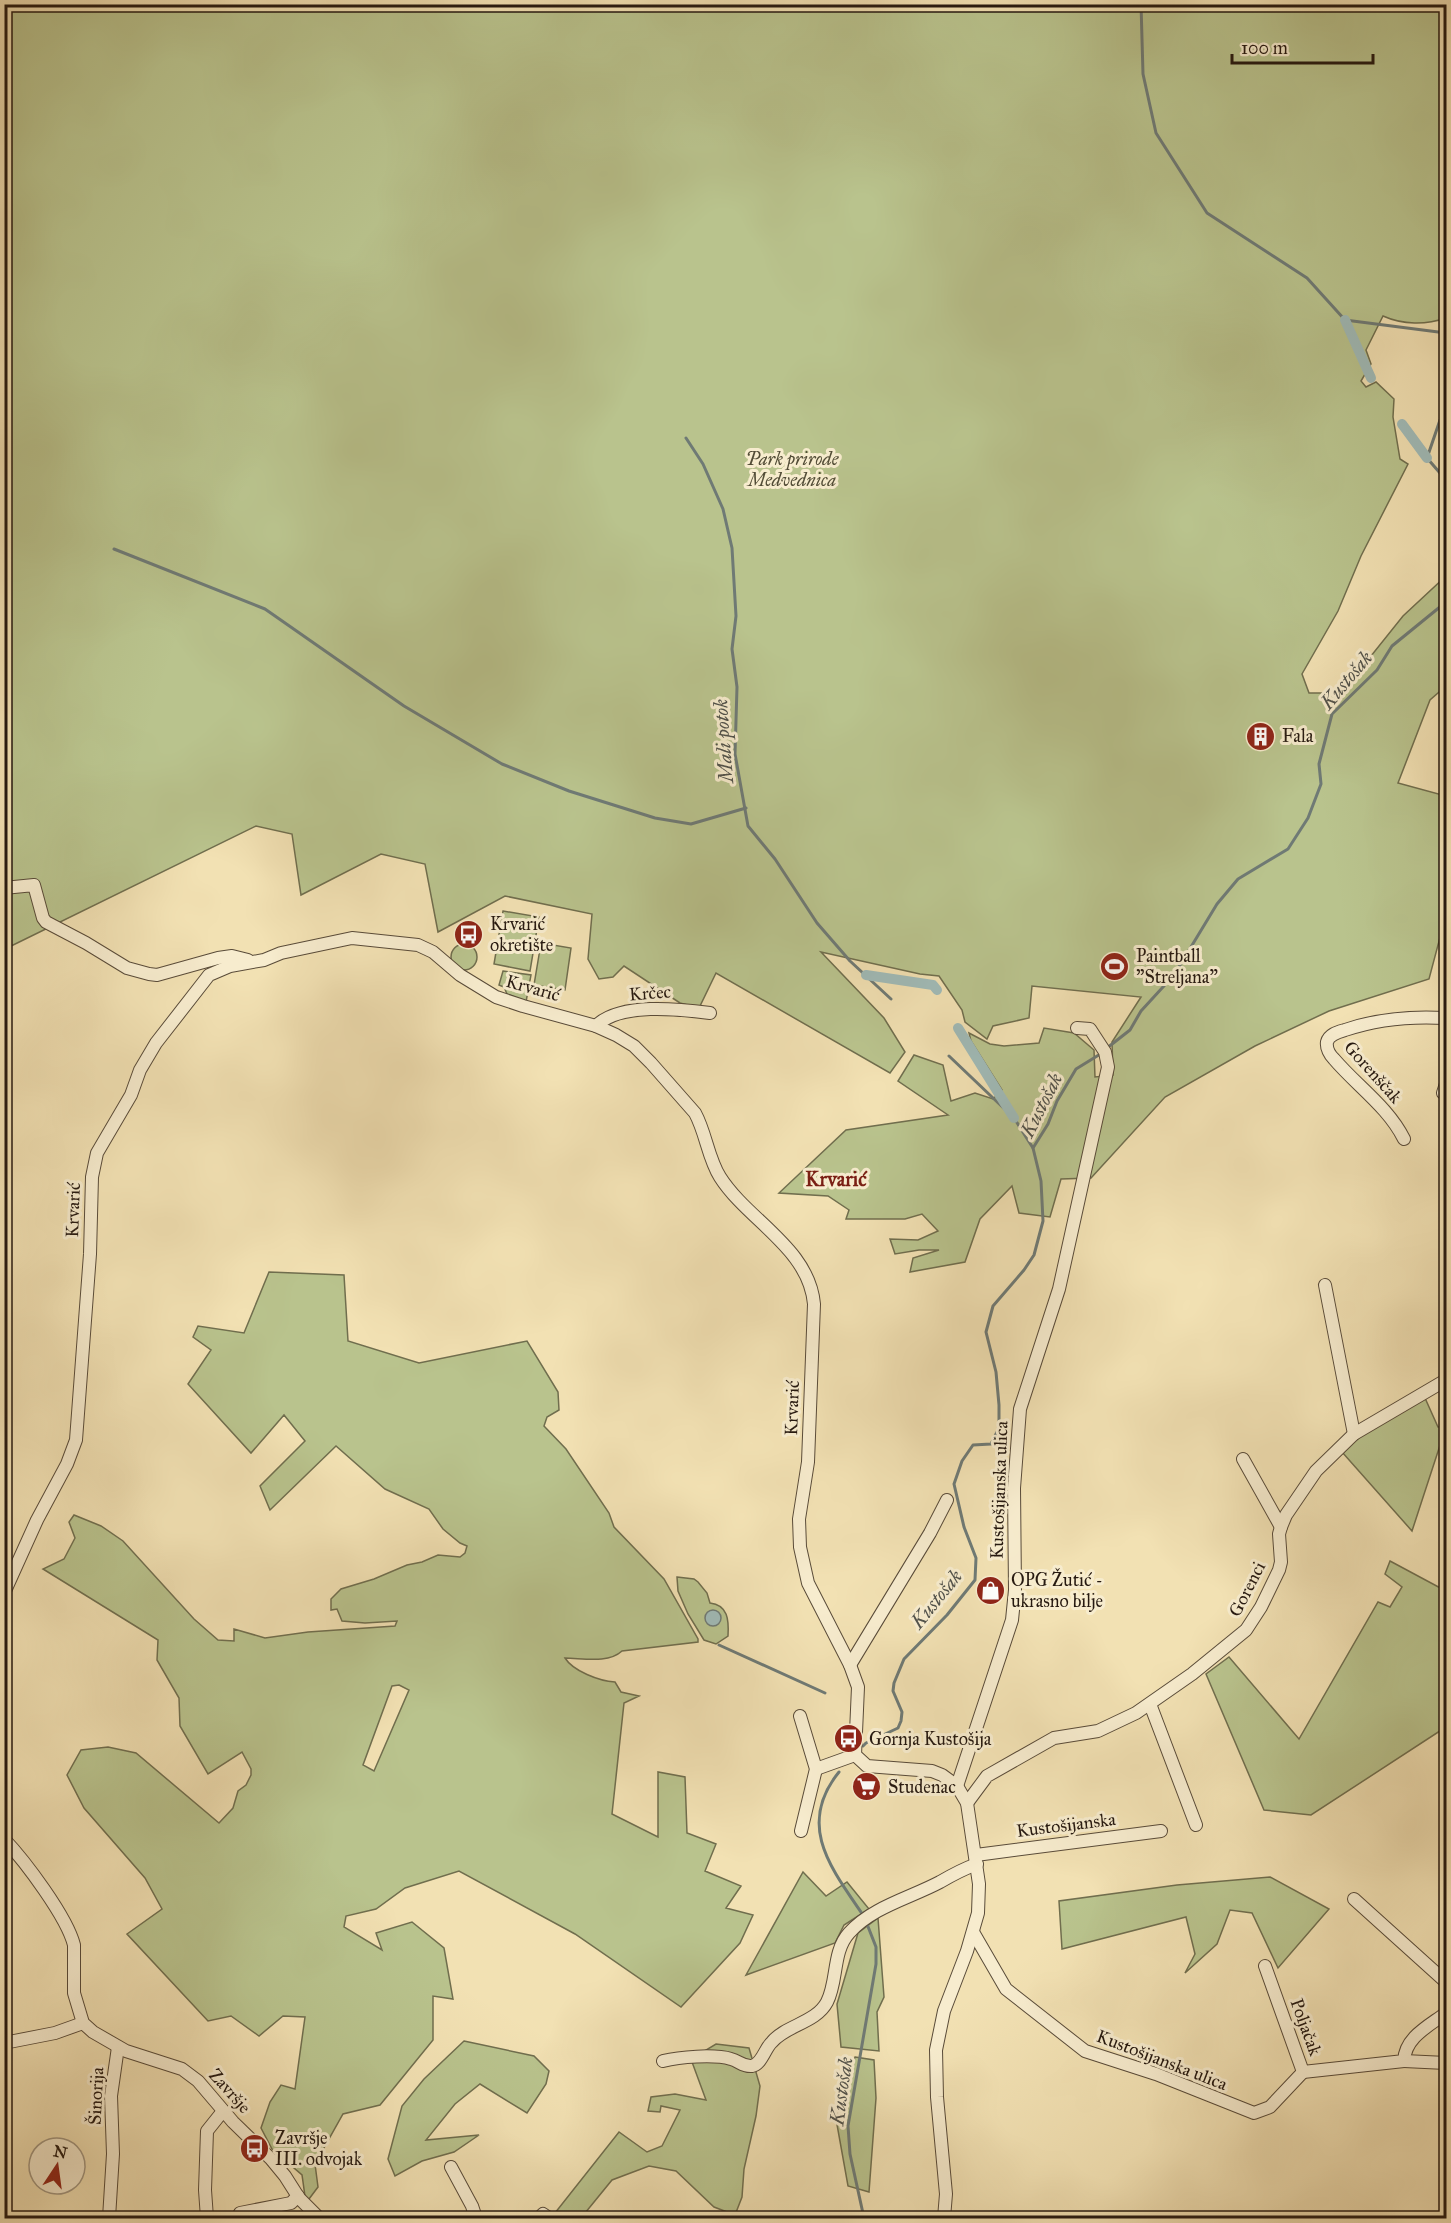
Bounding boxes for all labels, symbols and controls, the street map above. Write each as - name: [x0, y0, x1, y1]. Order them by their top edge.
- scale bar: [1232, 27, 1373, 65]
- text: 100 m: [1241, 37, 1288, 59]
- park label: Park prirode Medvednica: [746, 448, 840, 491]
- water label: Kustošak: [1314, 646, 1377, 715]
- water label: Mali potok: [708, 698, 739, 786]
- building icon: Fala: [1245, 720, 1277, 752]
- place label: Fala: [1282, 725, 1314, 747]
- place label: Krvarić okretište: [490, 913, 553, 956]
- bus stop icon: Krvarić okretište: [453, 918, 485, 950]
- place label: Paintball "Streljana": [1136, 945, 1218, 988]
- sports icon: Paintball "Streljana": [1099, 950, 1131, 982]
- street label: Krvarić: [503, 970, 563, 1006]
- street label: Krčec: [628, 981, 672, 1005]
- street label: Gorenščak: [1339, 1036, 1407, 1108]
- water label: Kustošak: [1014, 1069, 1067, 1142]
- district label: Krvarić: [805, 1167, 868, 1191]
- street label: Krvarić: [61, 1182, 85, 1238]
- street label: Krvarić: [780, 1380, 804, 1436]
- street label: Kustošijanska ulica: [986, 1420, 1012, 1560]
- street label: Gorenci: [1224, 1558, 1270, 1620]
- water label: Kustošak: [904, 1565, 967, 1634]
- place label: OPG Žutić - ukrasno bilje: [1011, 1567, 1103, 1612]
- shop icon: OPG Žutić - ukrasno bilje: [974, 1574, 1006, 1606]
- bus stop icon: Gornja Kustošija: [832, 1723, 864, 1755]
- place label: Gornja Kustošija: [869, 1728, 992, 1750]
- supermarket icon: Studenac: [851, 1771, 883, 1803]
- place label: Studenac: [888, 1776, 956, 1798]
- street label: Kustošijanska: [1015, 1808, 1117, 1842]
- street label: Poljačak: [1286, 1995, 1327, 2059]
- street label: Kustošijanska ulica: [1093, 2025, 1231, 2095]
- water label: Kustošak: [824, 2055, 858, 2128]
- street label: Završje: [204, 2064, 256, 2118]
- street label: Šinorija: [83, 2066, 109, 2125]
- place label: Završje III. odvojak: [275, 2127, 363, 2170]
- bus stop icon: Završje III. odvojak: [238, 2132, 270, 2164]
- north arrow: [27, 2136, 87, 2196]
- text: N: [52, 2141, 69, 2163]

